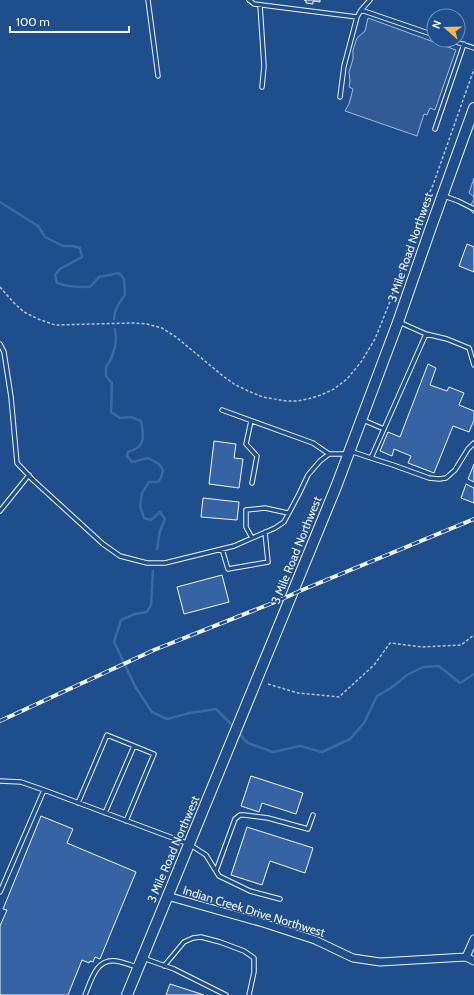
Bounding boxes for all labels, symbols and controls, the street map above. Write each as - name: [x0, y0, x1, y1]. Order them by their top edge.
- scale bar: [10, 8, 129, 34]
- north arrow: [426, 8, 466, 48]
- text: 100 m: [16, 14, 50, 29]
- text: N: [429, 19, 445, 31]
- street label: 3 Mile Road Northwest: [384, 190, 436, 304]
- street label: 3 Mile Road Northwest: [268, 494, 324, 606]
- street label: 3 Mile Road Northwest: [144, 793, 202, 905]
- street label: Indian Creek Drive Northwest: [181, 882, 327, 940]

